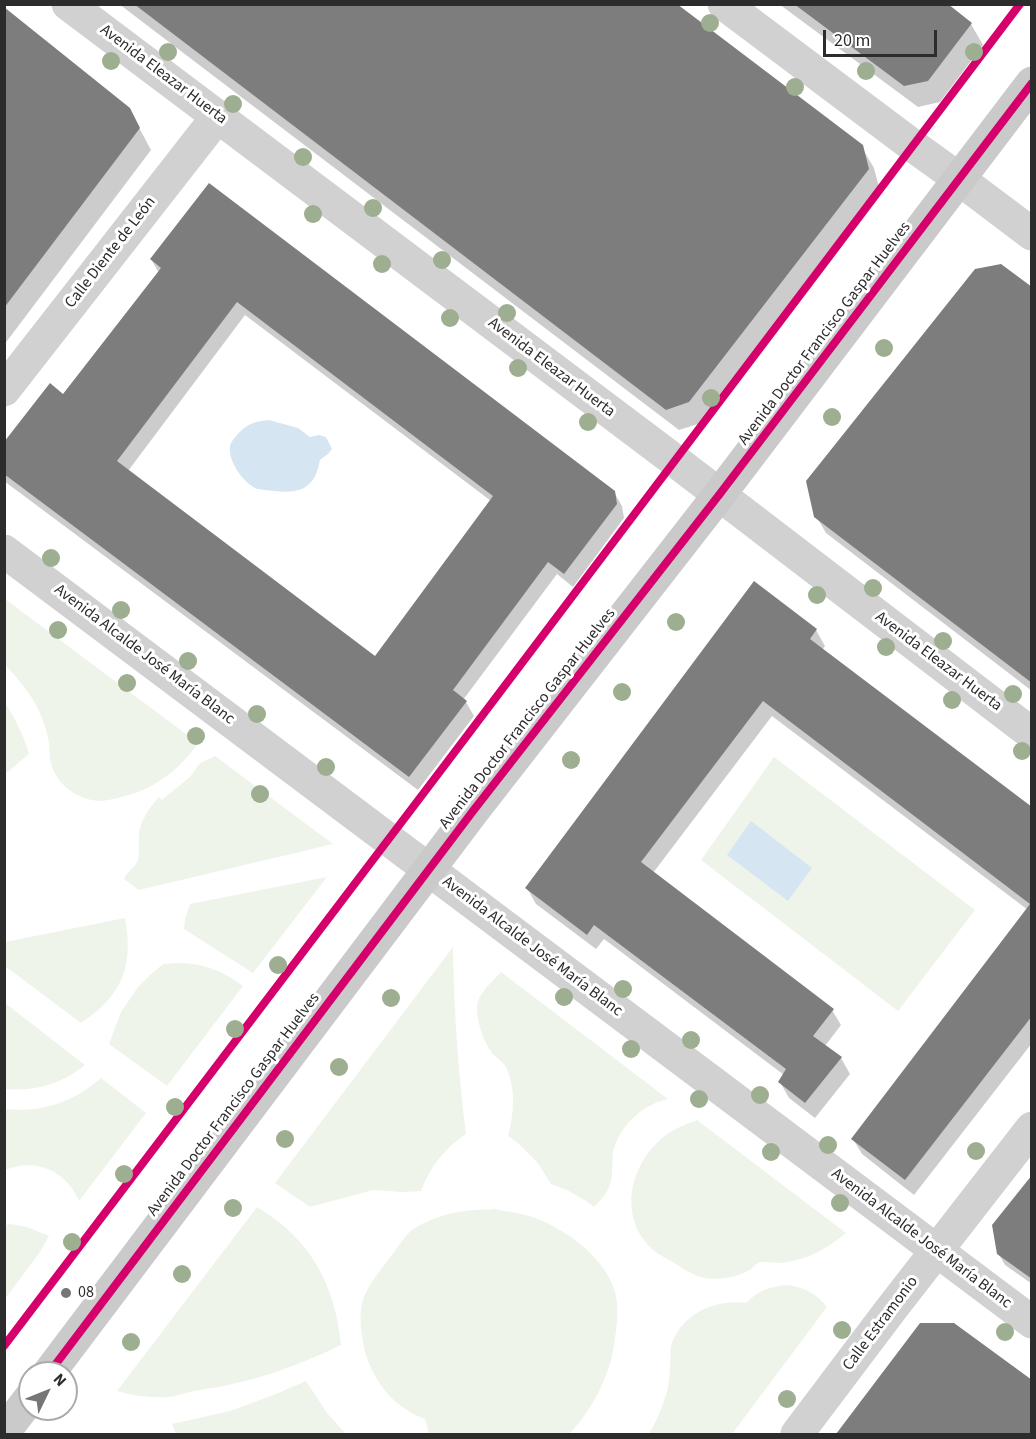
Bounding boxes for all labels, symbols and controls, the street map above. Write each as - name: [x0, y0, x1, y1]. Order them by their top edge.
- scale bar: [826, 18, 940, 56]
- street label: Avenida Eleazar Huerta: [96, 21, 230, 129]
- text: 20 m: [834, 28, 870, 53]
- street label: Calle Diente de León: [61, 193, 161, 313]
- street label: Avenida Doctor Francisco Gaspar Huelves: [735, 219, 915, 449]
- street label: Avenida Eleazar Huerta: [484, 314, 618, 422]
- street label: Avenida Alcalde José María Blanc: [50, 581, 238, 729]
- street label: Avenida Doctor Francisco Gaspar Huelves: [436, 605, 620, 833]
- street label: Avenida Eleazar Huerta: [871, 608, 1005, 716]
- street label: Avenida Alcalde José María Blanc: [438, 873, 626, 1021]
- street label: Avenida Doctor Francisco Gaspar Huelves: [144, 990, 324, 1220]
- street label: Avenida Alcalde José María Blanc: [827, 1165, 1015, 1313]
- street label: Calle Estramonio: [839, 1273, 923, 1375]
- place label: 08: [78, 1283, 94, 1303]
- marker: 08: [59, 1286, 73, 1300]
- north arrow: [18, 1361, 78, 1421]
- text: N: [48, 1369, 71, 1391]

